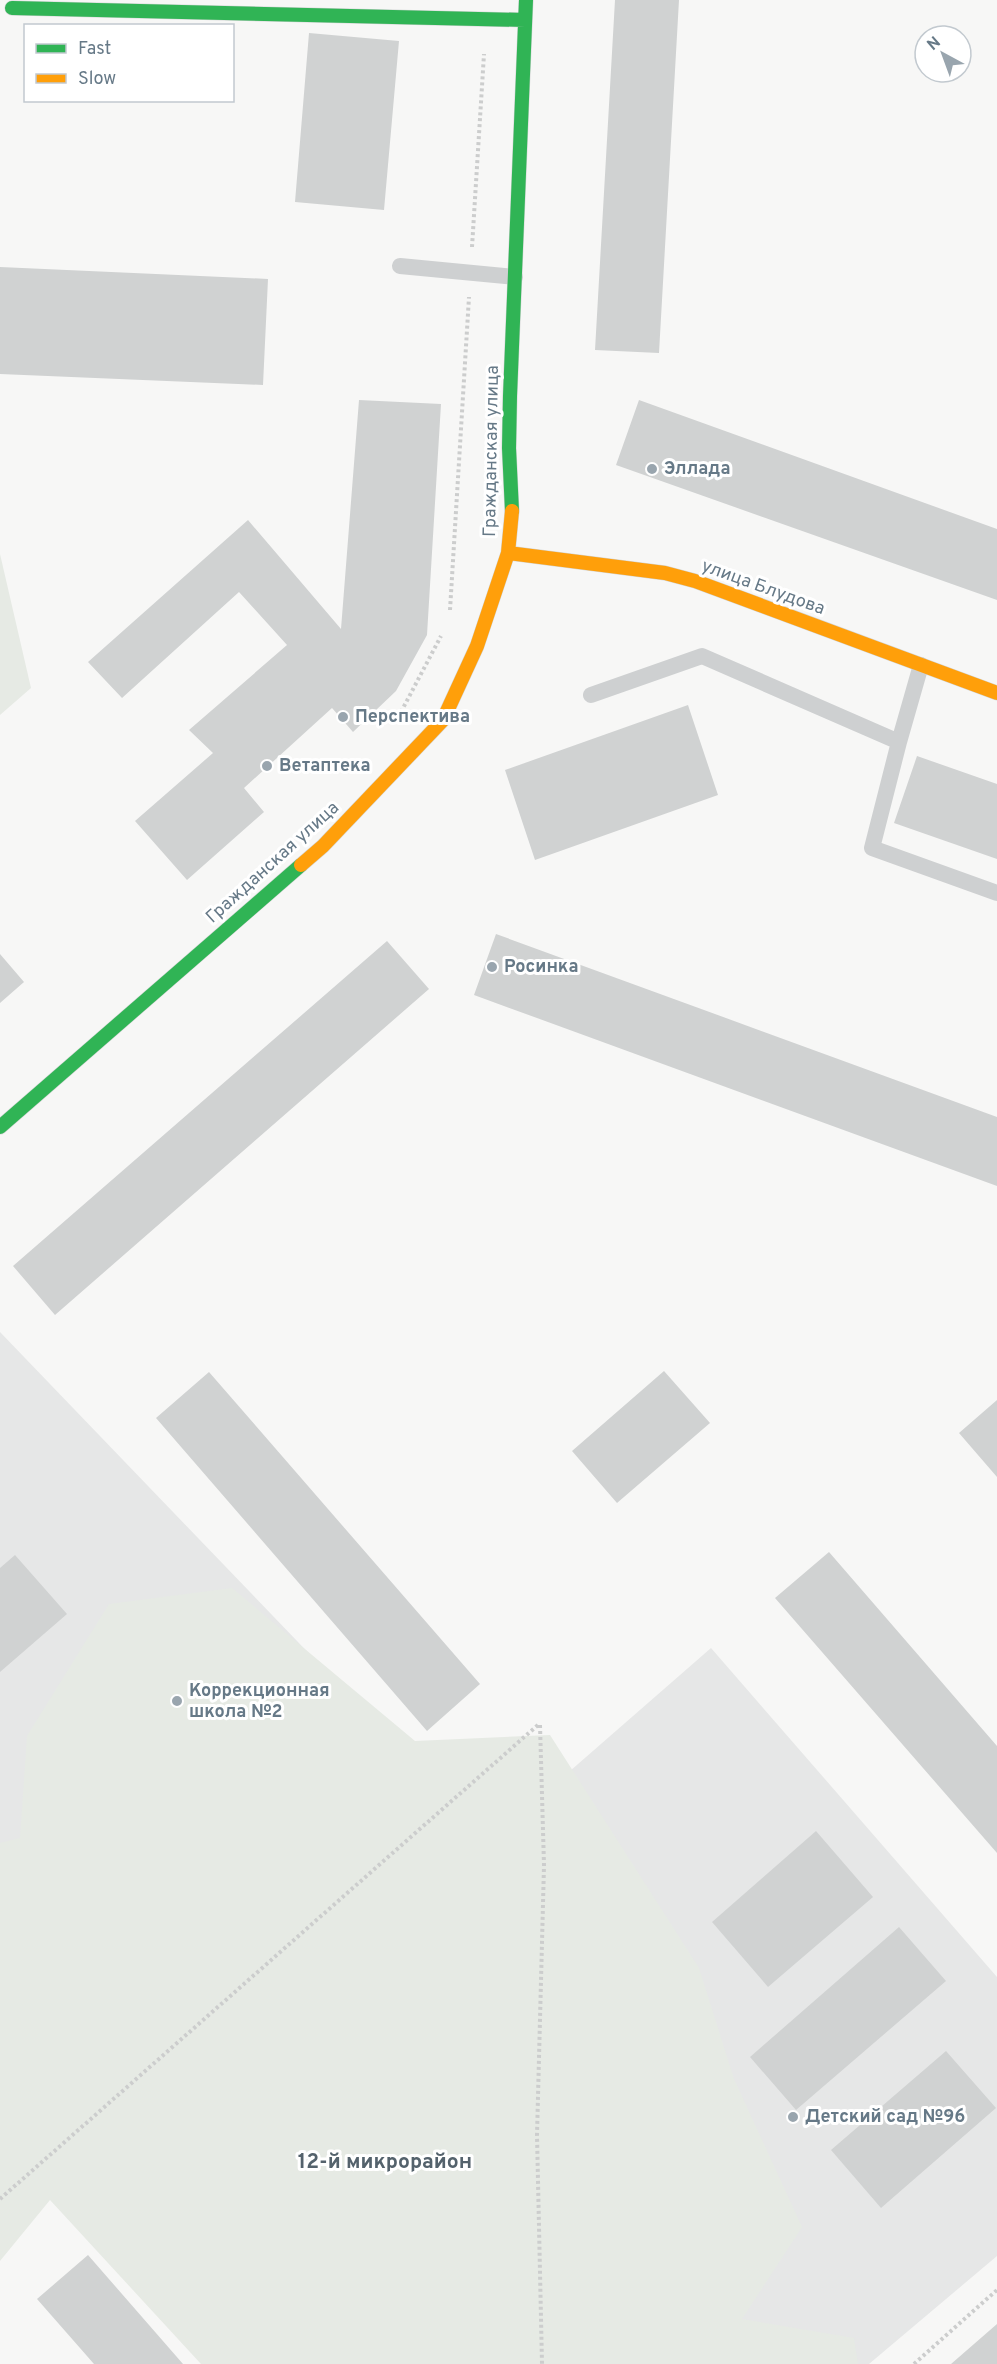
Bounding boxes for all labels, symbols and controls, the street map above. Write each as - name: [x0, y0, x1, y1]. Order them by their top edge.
- legend: [24, 24, 234, 102]
- north arrow: [913, 24, 973, 84]
- text: N: [924, 33, 945, 56]
- text: Fast: [78, 38, 111, 61]
- text: Slow: [78, 68, 116, 91]
- street label: Гражданская улица: [479, 365, 505, 537]
- place label: Эллада: [664, 458, 730, 481]
- marker: Эллада: [645, 462, 659, 476]
- street label: улица Блудова: [698, 555, 828, 621]
- place label: Перспектива: [355, 706, 470, 729]
- marker: Перспектива: [336, 710, 350, 724]
- place label: Ветаптека: [279, 755, 371, 778]
- marker: Ветаптека: [260, 759, 274, 773]
- street label: Гражданская улица: [202, 797, 344, 929]
- place label: Росинка: [504, 956, 578, 979]
- marker: Росинка: [485, 960, 499, 974]
- place label: Коррекционная школа №2: [189, 1680, 330, 1724]
- marker: Коррекционная школа №2: [170, 1694, 184, 1708]
- place label: Детский сад №96: [805, 2106, 965, 2129]
- marker: Детский сад №96: [786, 2110, 800, 2124]
- district label: 12-й микрорайон: [298, 2149, 472, 2176]

